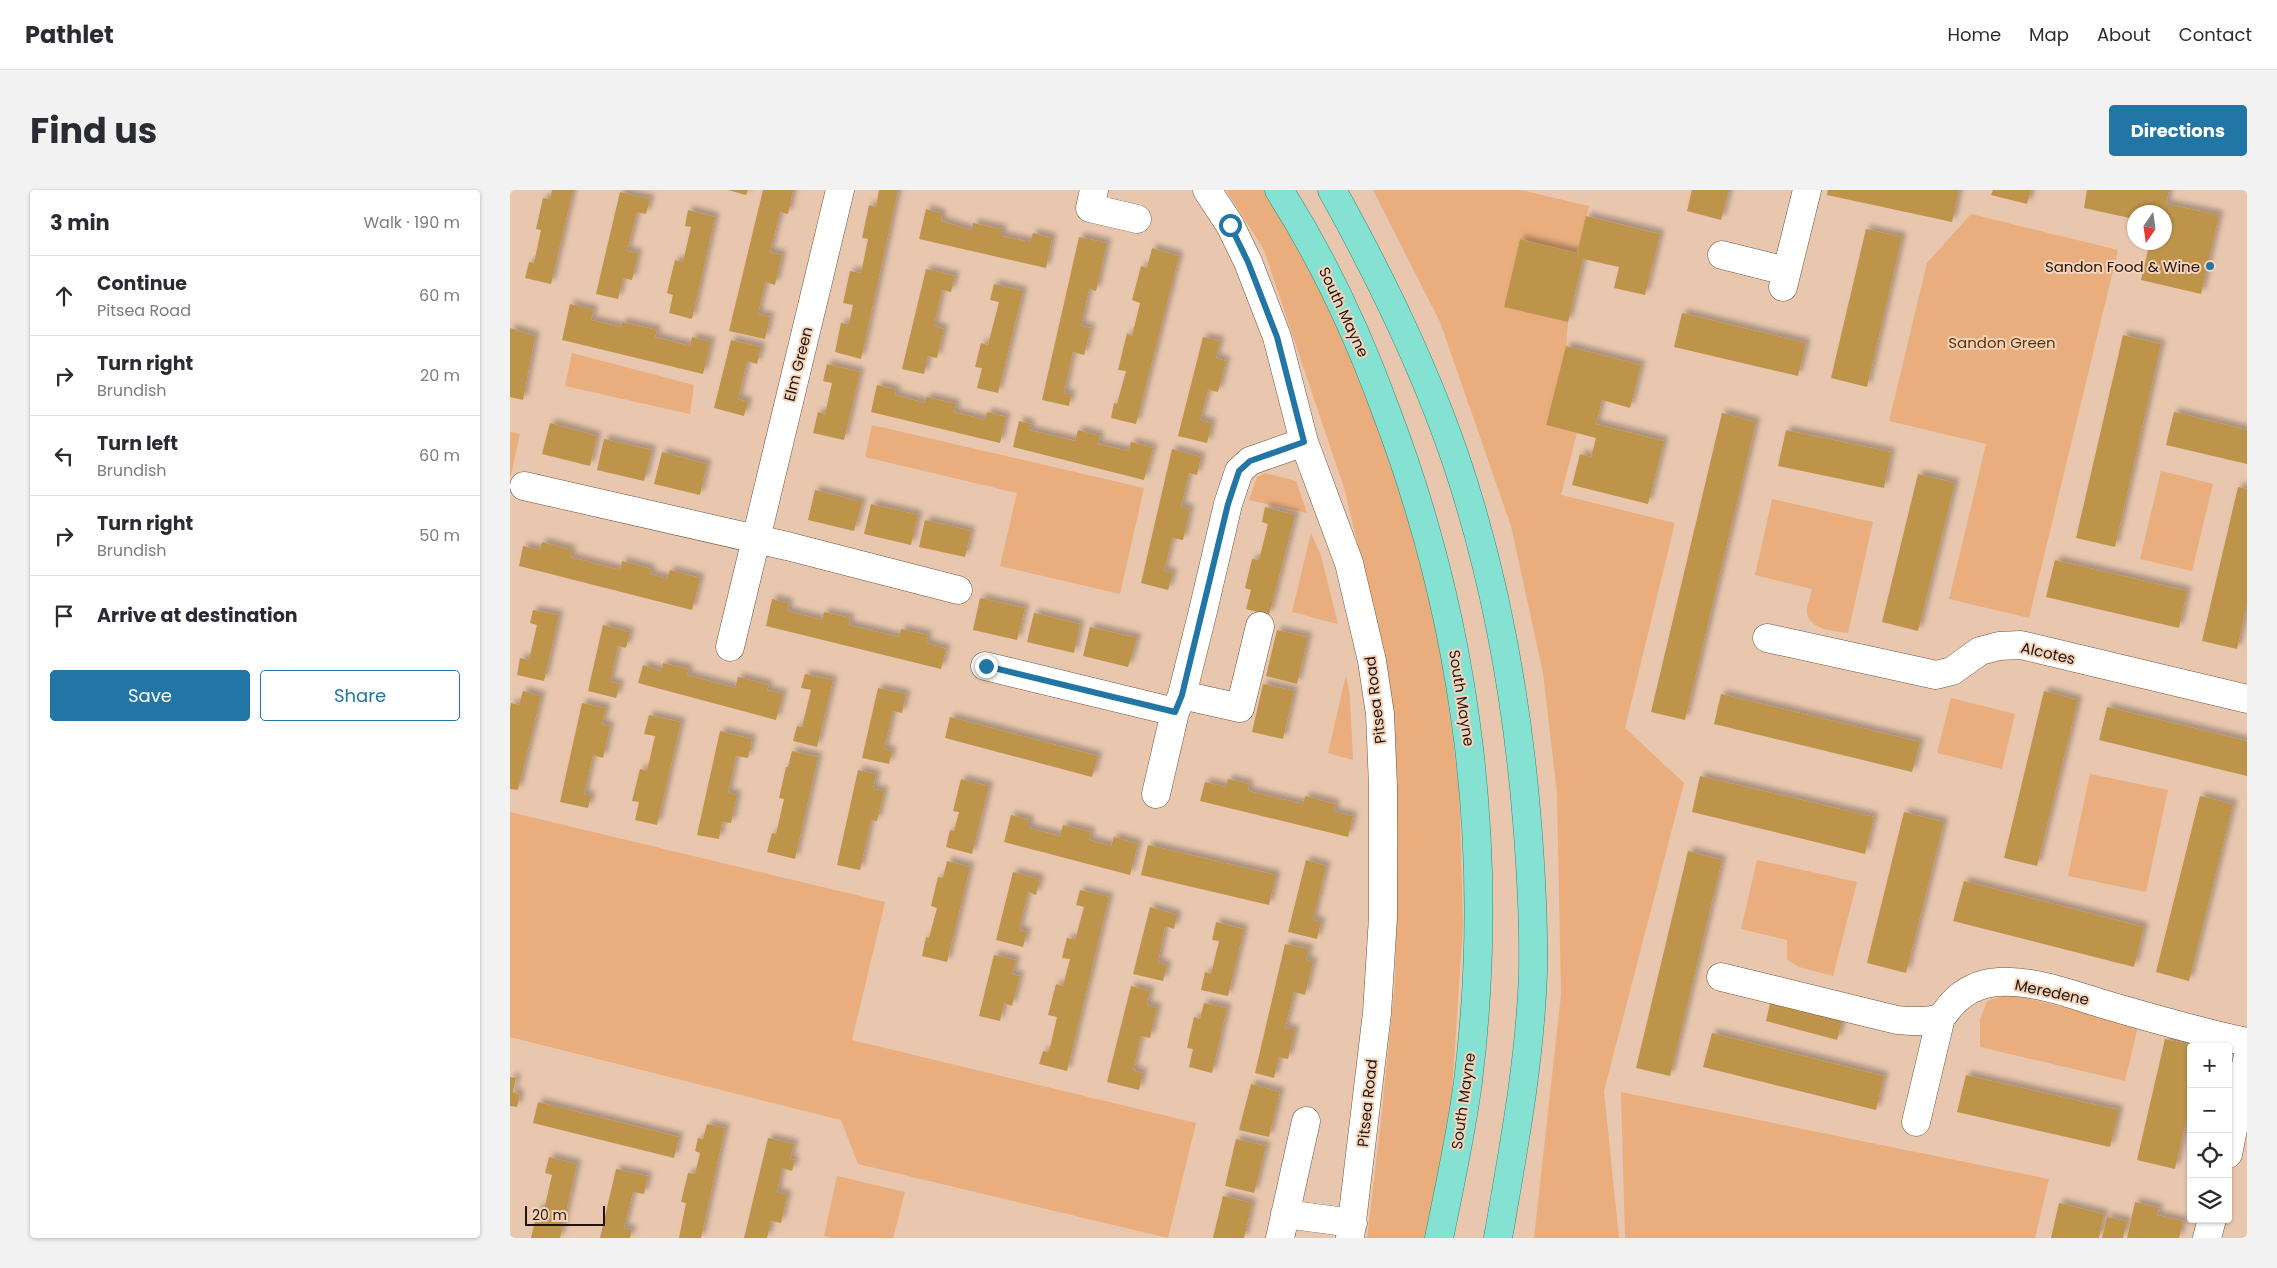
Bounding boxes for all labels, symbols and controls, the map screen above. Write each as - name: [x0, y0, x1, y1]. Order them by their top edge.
- text: Pathlet: [25, 18, 114, 51]
- text: Home: [1947, 22, 2001, 47]
- text: Map: [2029, 22, 2069, 47]
- text: About: [2097, 22, 2151, 47]
- text: Contact: [2179, 22, 2252, 47]
- button: Directions: [2109, 105, 2247, 156]
- text: Find us: [30, 106, 157, 155]
- north arrow: [2127, 205, 2172, 250]
- text: 3 min: [50, 208, 110, 237]
- text: Walk · 190 m: [363, 211, 460, 234]
- route start: [1219, 214, 1242, 237]
- place label: Sandon Food & Wine: [2045, 256, 2200, 277]
- marker: Sandon Food & Wine: [2204, 260, 2216, 272]
- street label: South Mayne: [1314, 263, 1374, 361]
- text: Continue: [97, 270, 187, 297]
- icon: ahead: [50, 282, 78, 310]
- text: 60 m: [419, 284, 460, 307]
- text: Pitsea Road: [97, 299, 191, 322]
- street label: Elm Green: [779, 324, 817, 404]
- park label: Sandon Green: [1948, 332, 2056, 353]
- text: Turn right: [97, 350, 193, 377]
- icon: right: [50, 362, 78, 390]
- text: 20 m: [420, 364, 460, 387]
- text: Brundish: [97, 379, 167, 402]
- text: Turn left: [97, 430, 178, 457]
- icon: left: [50, 442, 78, 470]
- text: 60 m: [419, 444, 460, 467]
- text: Brundish: [97, 459, 167, 482]
- text: Turn right: [97, 510, 193, 537]
- icon: right: [50, 522, 78, 550]
- text: 50 m: [419, 524, 460, 547]
- text: Brundish: [97, 539, 167, 562]
- icon: arrive: [50, 602, 78, 630]
- text: Arrive at destination: [97, 602, 298, 629]
- street label: Alcotes: [2019, 637, 2077, 669]
- street label: South Mayne: [1444, 648, 1480, 748]
- route end: [975, 655, 998, 678]
- street label: Pitsea Road: [1359, 655, 1391, 745]
- button: Save: [50, 670, 250, 721]
- button: Share: [260, 670, 460, 721]
- street label: Meredene: [2013, 974, 2091, 1010]
- map controls: [2187, 1043, 2232, 1223]
- button: +: [2187, 1043, 2232, 1088]
- street label: South Mayne: [1446, 1051, 1480, 1151]
- street label: Pitsea Road: [1352, 1058, 1382, 1148]
- button: −: [2187, 1088, 2232, 1133]
- button: locate: [2187, 1133, 2232, 1178]
- button: layers: [2187, 1178, 2232, 1223]
- scale bar: [525, 1203, 605, 1226]
- text: 20 m: [532, 1205, 567, 1225]

